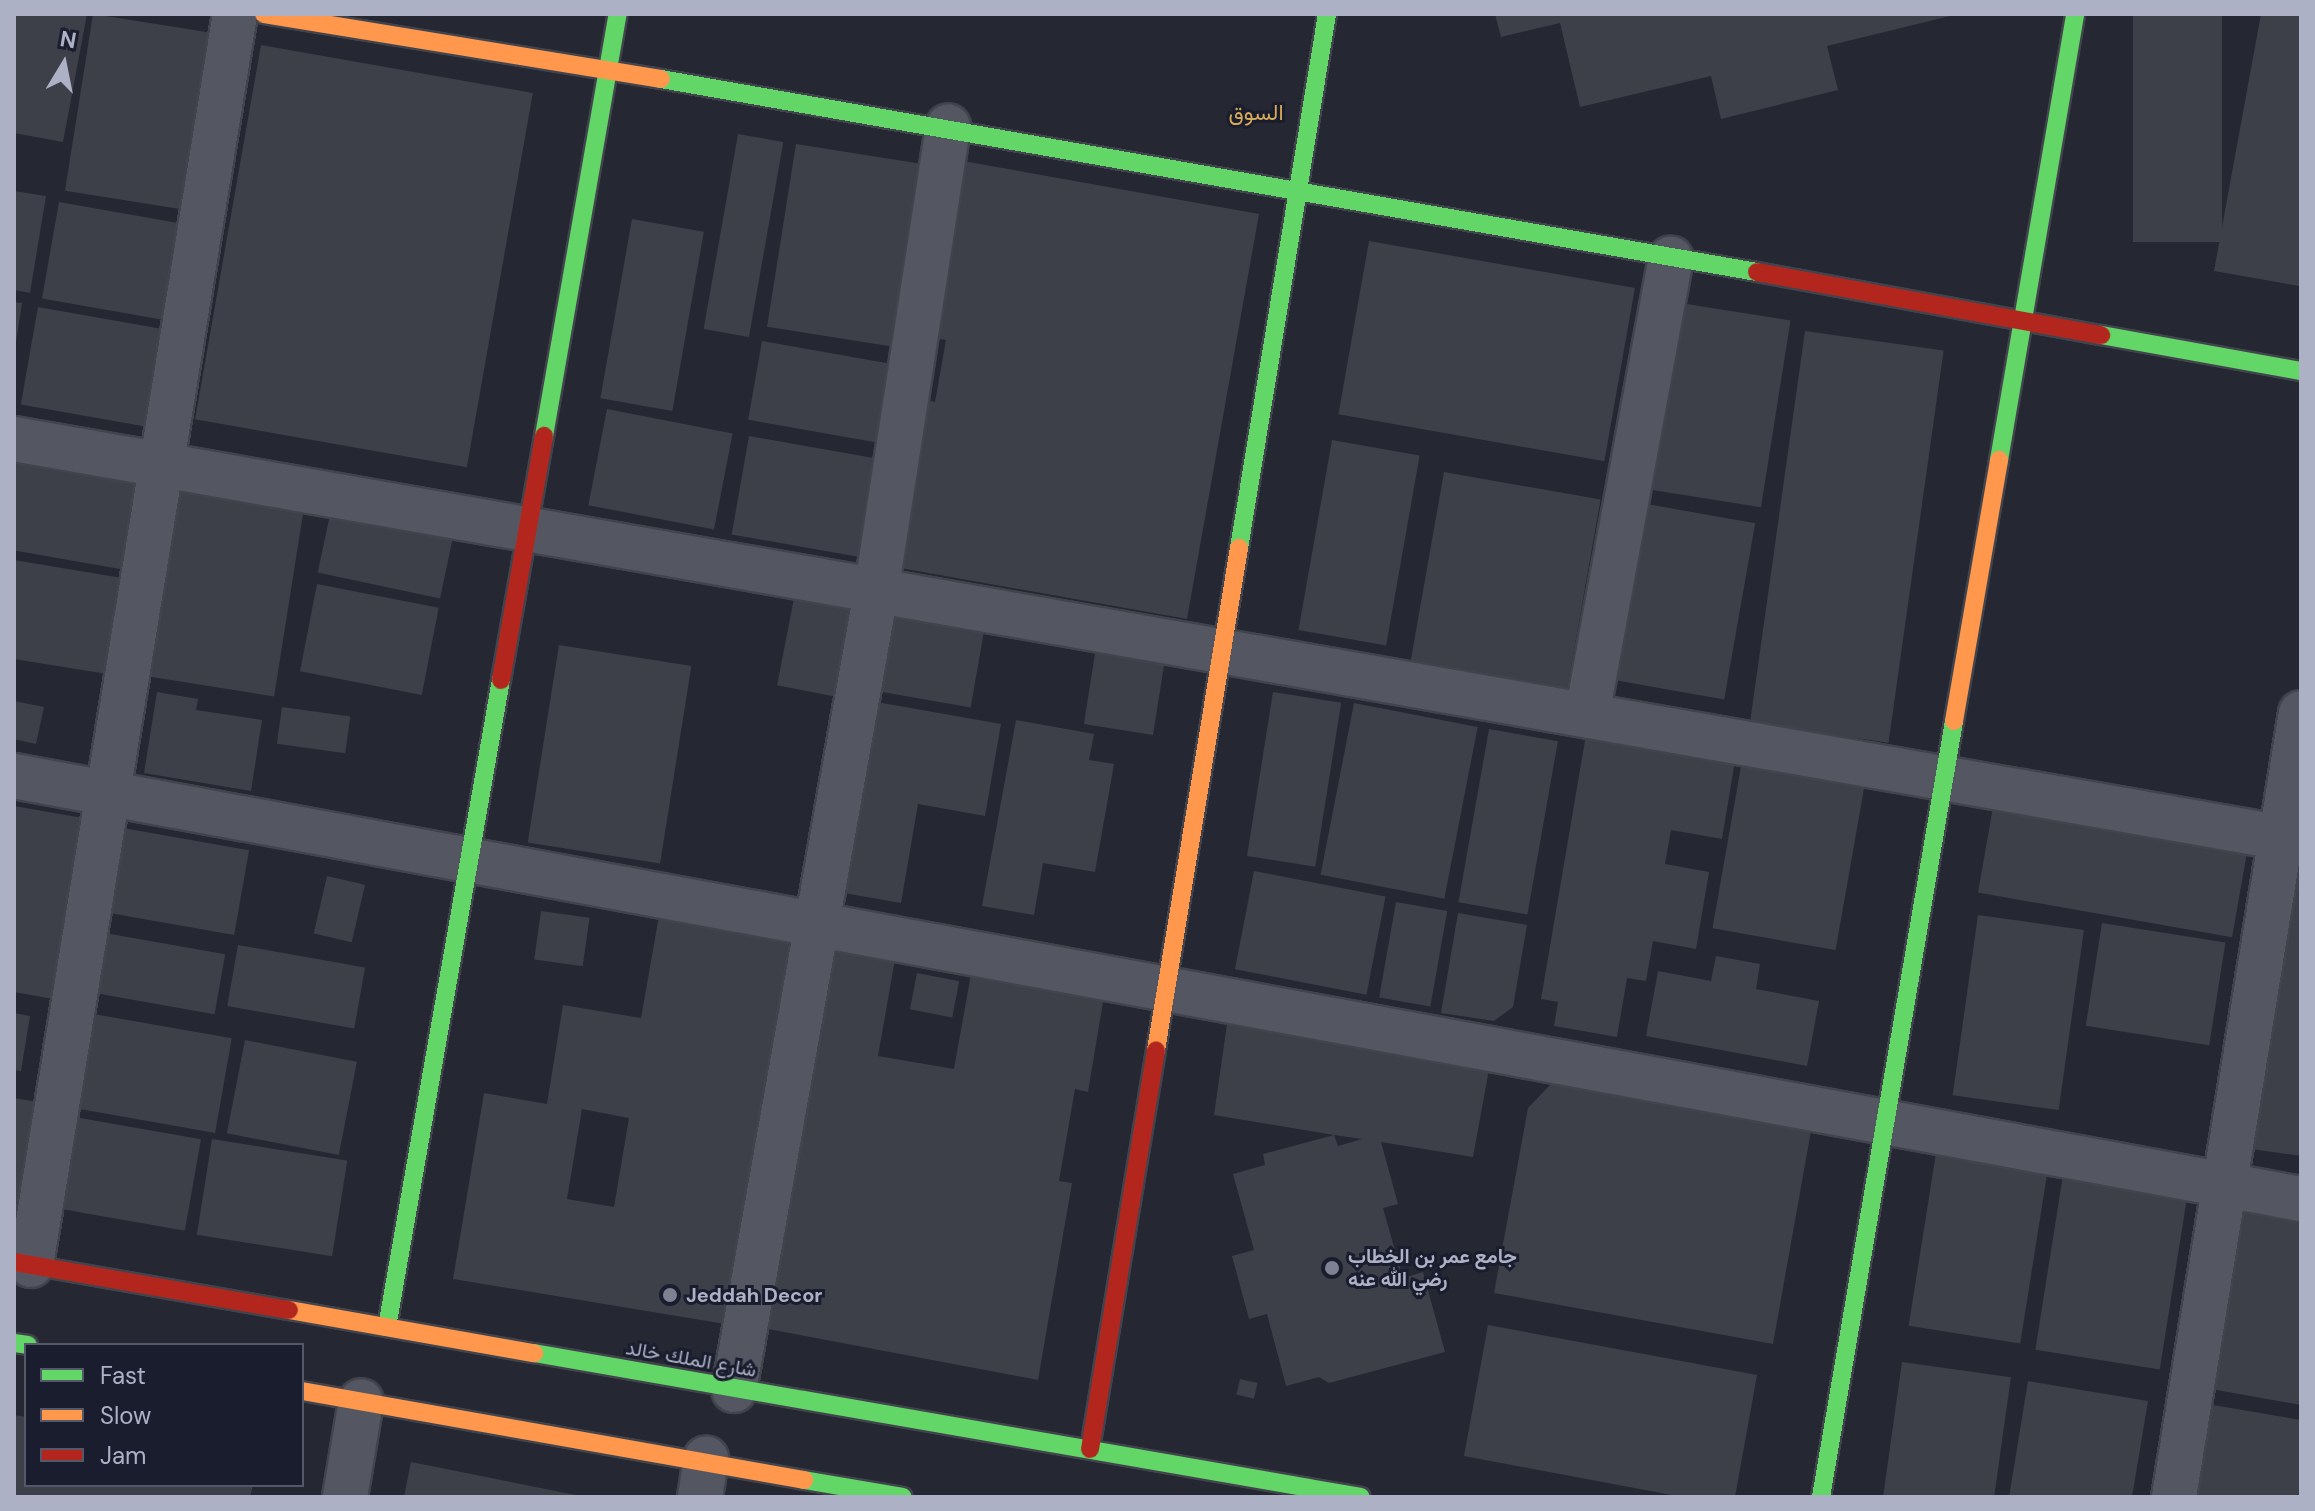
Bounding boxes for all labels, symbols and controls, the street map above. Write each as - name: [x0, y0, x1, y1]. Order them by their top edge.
- north arrow: [24, 24, 104, 104]
- text: N: [58, 24, 79, 56]
- district label: السوق: [1228, 100, 1284, 126]
- place label: جامع عمر بن الخطاب رضي الله عنه: [1348, 1244, 1517, 1291]
- marker: جامع عمر بن الخطاب رضي الله عنه: [1323, 1259, 1341, 1277]
- place label: Jeddah Decor: [686, 1283, 823, 1307]
- marker: Jeddah Decor: [661, 1286, 679, 1304]
- street label: شارع الملك خالد: [624, 1336, 758, 1382]
- legend: [24, 1343, 304, 1487]
- text: Fast: [100, 1360, 146, 1391]
- text: Slow: [100, 1400, 151, 1431]
- text: Jam: [100, 1440, 146, 1471]

